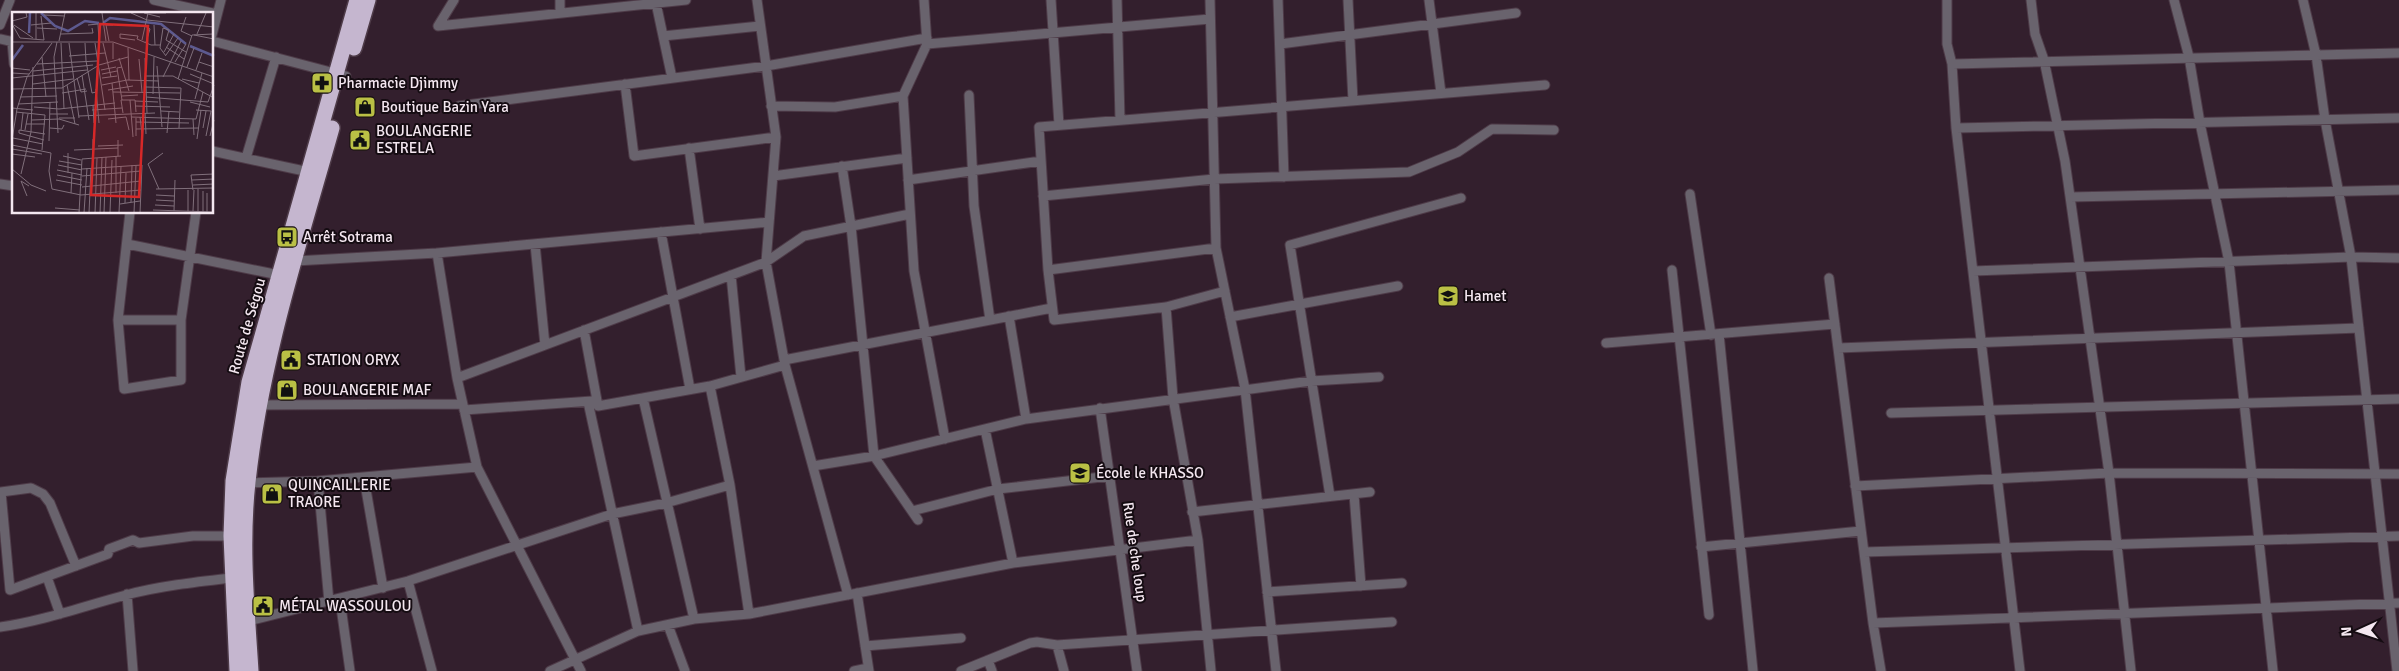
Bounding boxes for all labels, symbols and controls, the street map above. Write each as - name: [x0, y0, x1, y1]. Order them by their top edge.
- inset map: [12, 12, 214, 214]
- pharmacy icon: Pharmacie Djimmy: [310, 71, 334, 95]
- place label: Pharmacie Djimmy: [338, 74, 458, 92]
- shop icon: Boutique Bazin Yara: [353, 95, 377, 119]
- place label: Boutique Bazin Yara: [381, 98, 509, 116]
- place label: BOULANGERIE ESTRELA: [376, 122, 472, 157]
- public building icon: BOULANGERIE ESTRELA: [348, 128, 372, 152]
- bus stop icon: Arrêt Sotrama: [275, 225, 299, 249]
- place label: Arrêt Sotrama: [303, 228, 393, 246]
- street label: Route de Ségou: [225, 276, 269, 376]
- school or university icon: Hamet: [1436, 284, 1460, 308]
- place label: Hamet: [1464, 287, 1506, 305]
- public building icon: STATION ORYX: [279, 348, 303, 372]
- place label: STATION ORYX: [307, 351, 400, 369]
- shop icon: BOULANGERIE MAF: [275, 378, 299, 402]
- place label: BOULANGERIE MAF: [303, 381, 432, 399]
- school or university icon: École le KHASSO: [1068, 461, 1092, 485]
- place label: École le KHASSO: [1096, 463, 1204, 482]
- place label: QUINCAILLERIE TRAORE: [288, 476, 391, 511]
- shop icon: QUINCAILLERIE TRAORE: [260, 482, 284, 506]
- street label: Rue de che loup: [1119, 501, 1151, 603]
- public building icon: MÉTAL WASSOULOU: [251, 594, 275, 618]
- place label: MÉTAL WASSOULOU: [279, 596, 412, 615]
- north arrow: [2334, 606, 2384, 656]
- text: N: [2338, 626, 2355, 637]

